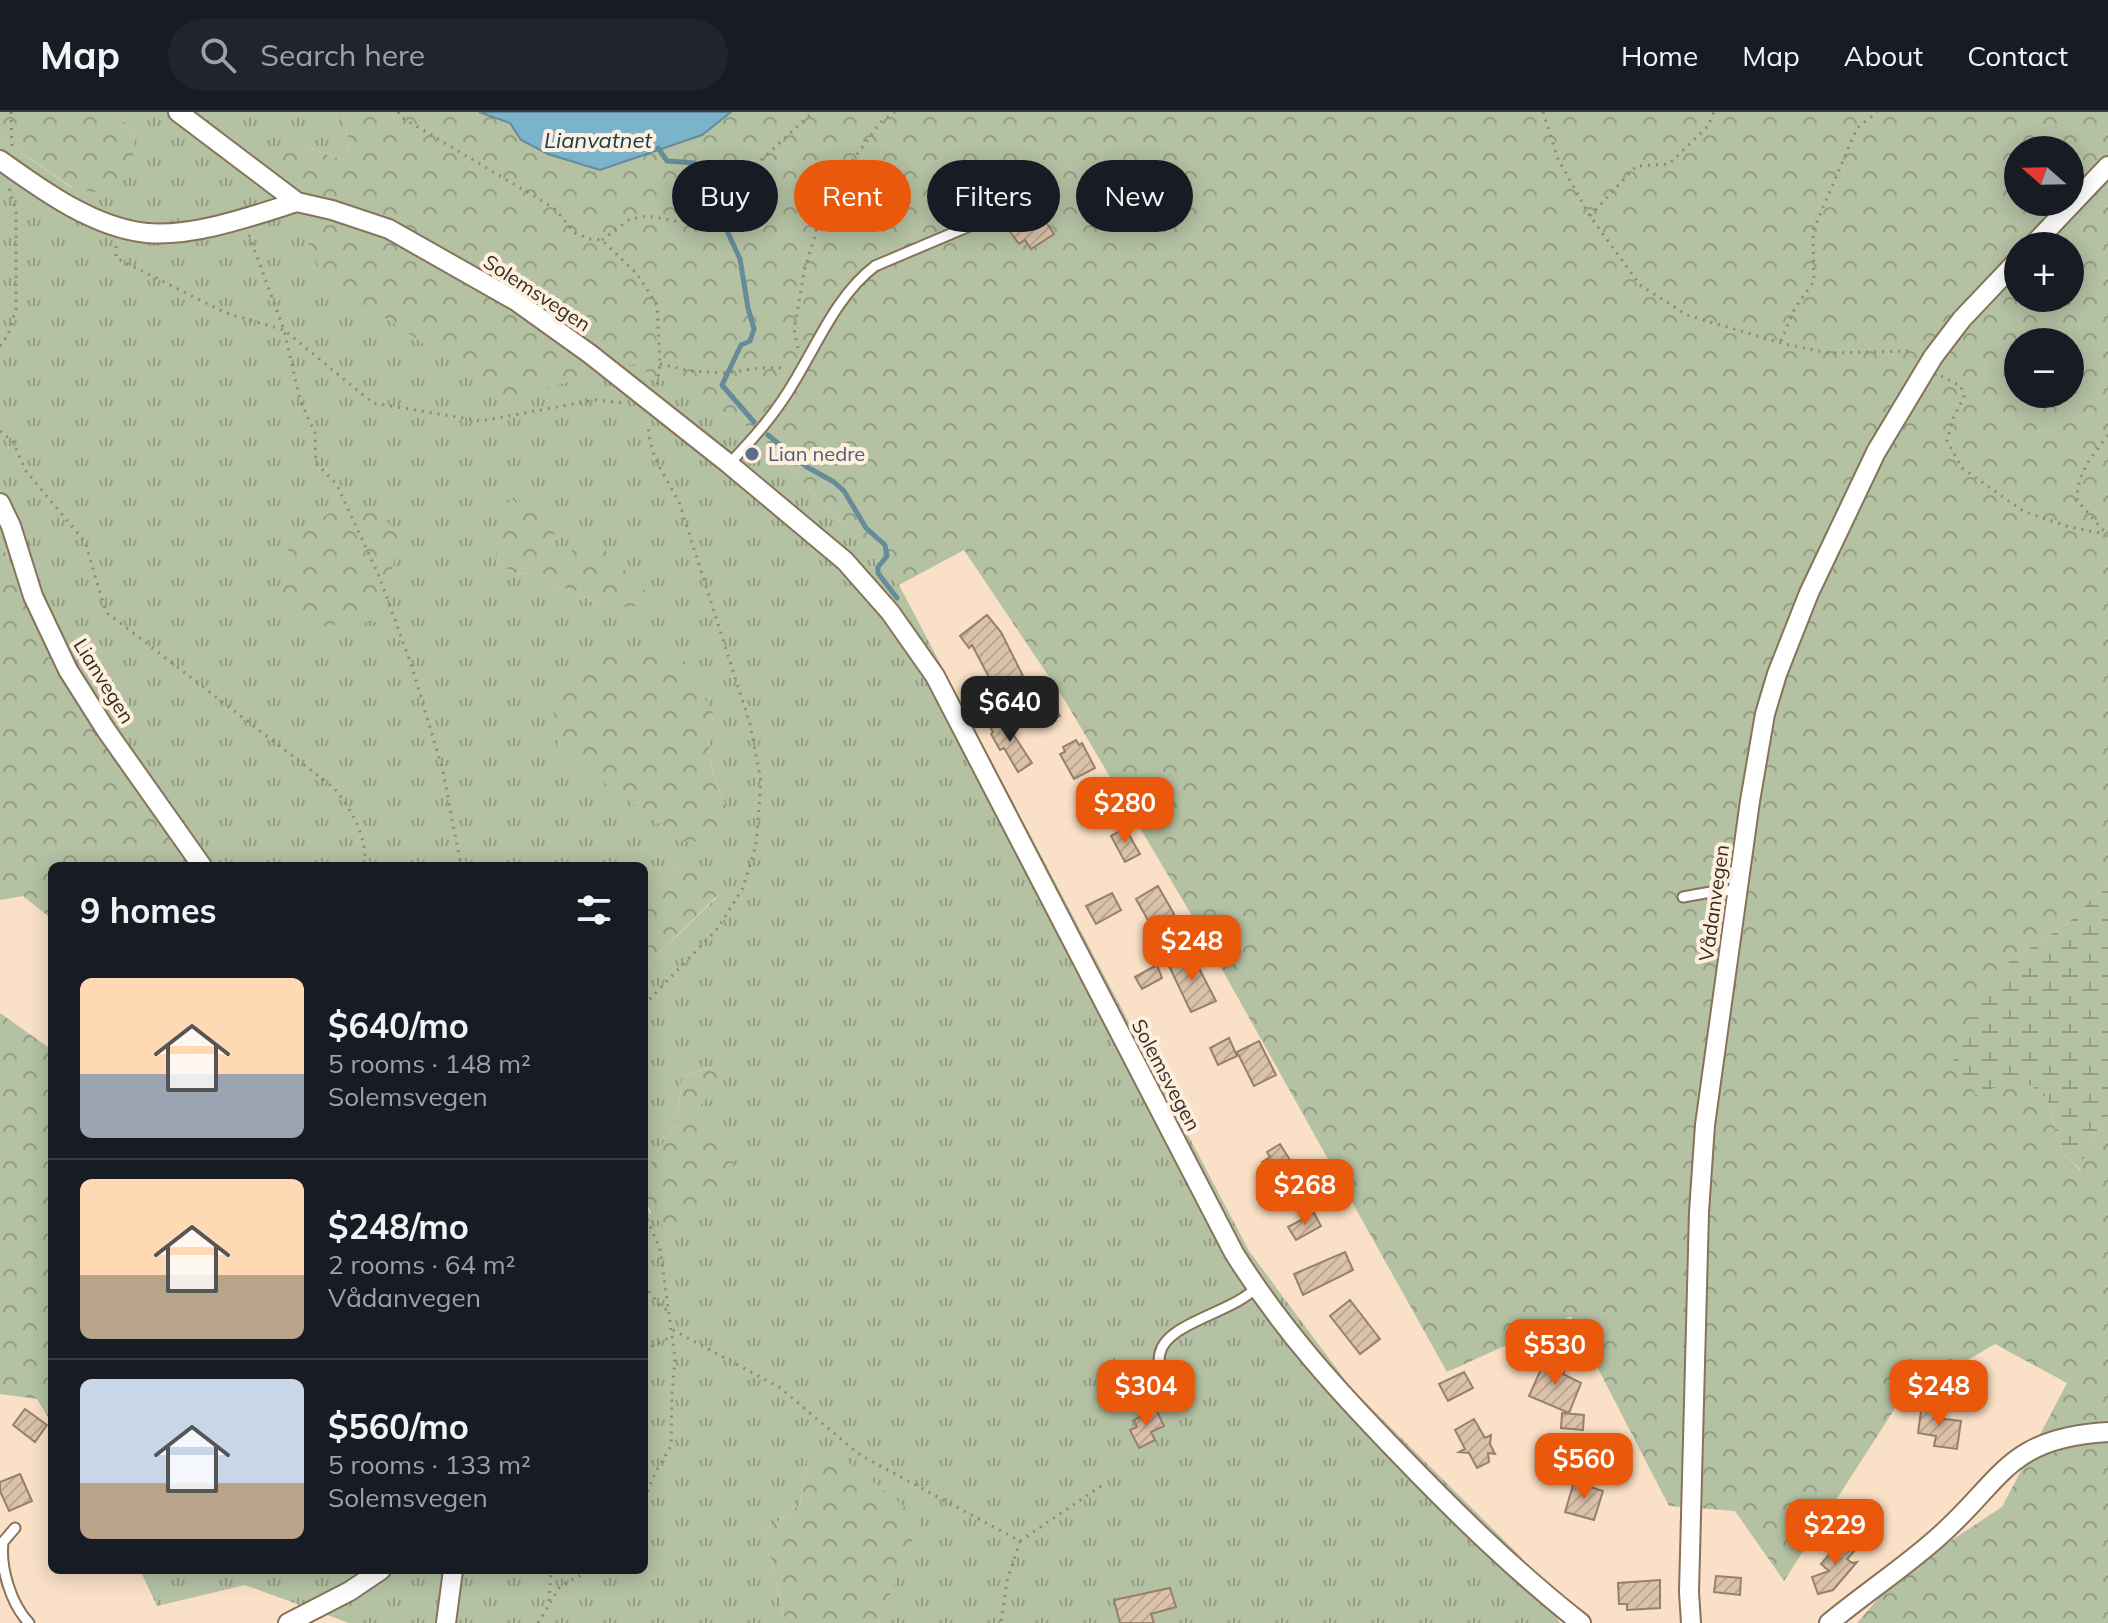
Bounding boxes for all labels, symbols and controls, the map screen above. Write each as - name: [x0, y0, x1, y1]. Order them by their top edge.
- search box: [168, 19, 728, 91]
- text: Map: [40, 31, 120, 79]
- icon: search: [196, 33, 240, 77]
- text: Search here: [260, 36, 425, 74]
- text: Home: [1621, 38, 1698, 73]
- text: Map: [1742, 38, 1800, 73]
- text: About: [1844, 38, 1923, 73]
- text: Contact: [1967, 38, 2068, 73]
- water label: Lianvatnet: [544, 126, 653, 154]
- north arrow: [2004, 136, 2084, 216]
- map controls: [2004, 136, 2084, 408]
- chip: Buy: [672, 160, 778, 232]
- chip: Rent: [794, 160, 911, 232]
- chip: Filters: [927, 160, 1060, 232]
- chip: New: [1076, 160, 1193, 232]
- button: +: [2004, 232, 2084, 312]
- street label: Solemsvegen: [479, 249, 596, 337]
- button: −: [2004, 328, 2084, 408]
- place label: Lian nedre: [768, 441, 865, 466]
- marker: Lian nedre: [743, 445, 761, 463]
- street label: Lianvegen: [69, 634, 140, 728]
- pin: $640: [963, 676, 1057, 744]
- text: $640: [979, 685, 1041, 718]
- pin: $280: [1078, 777, 1172, 845]
- text: $280: [1094, 786, 1156, 819]
- street label: Vådanvegen: [1693, 843, 1734, 963]
- icon: filters: [572, 888, 616, 932]
- text: 9 homes: [80, 889, 217, 932]
- pin: $248: [1145, 915, 1239, 983]
- text: $248: [1161, 924, 1223, 957]
- text: $640/mo: [328, 1004, 469, 1047]
- icon: home: [144, 1010, 240, 1106]
- street label: Solemsvegen: [1127, 1015, 1206, 1135]
- text: 5 rooms · 148 m²: [328, 1047, 531, 1080]
- text: Solemsvegen: [328, 1080, 488, 1113]
- pin: $268: [1258, 1159, 1352, 1227]
- text: $268: [1274, 1168, 1336, 1201]
- text: $248/mo: [328, 1205, 469, 1248]
- icon: home: [144, 1211, 240, 1307]
- text: 2 rooms · 64 m²: [328, 1248, 515, 1281]
- text: Vådanvegen: [328, 1281, 481, 1314]
- pin: $530: [1508, 1319, 1602, 1387]
- text: $530: [1524, 1328, 1586, 1361]
- pin: $304: [1099, 1360, 1193, 1428]
- pin: $248: [1892, 1360, 1986, 1428]
- text: $304: [1115, 1369, 1177, 1402]
- text: $248: [1908, 1369, 1970, 1402]
- text: $560/mo: [328, 1405, 469, 1448]
- icon: home: [144, 1411, 240, 1507]
- pin: $560: [1537, 1433, 1631, 1501]
- text: $560: [1553, 1442, 1615, 1475]
- text: 5 rooms · 133 m²: [328, 1448, 531, 1481]
- text: Solemsvegen: [328, 1481, 488, 1514]
- pin: $229: [1788, 1499, 1882, 1567]
- text: $229: [1804, 1508, 1866, 1541]

